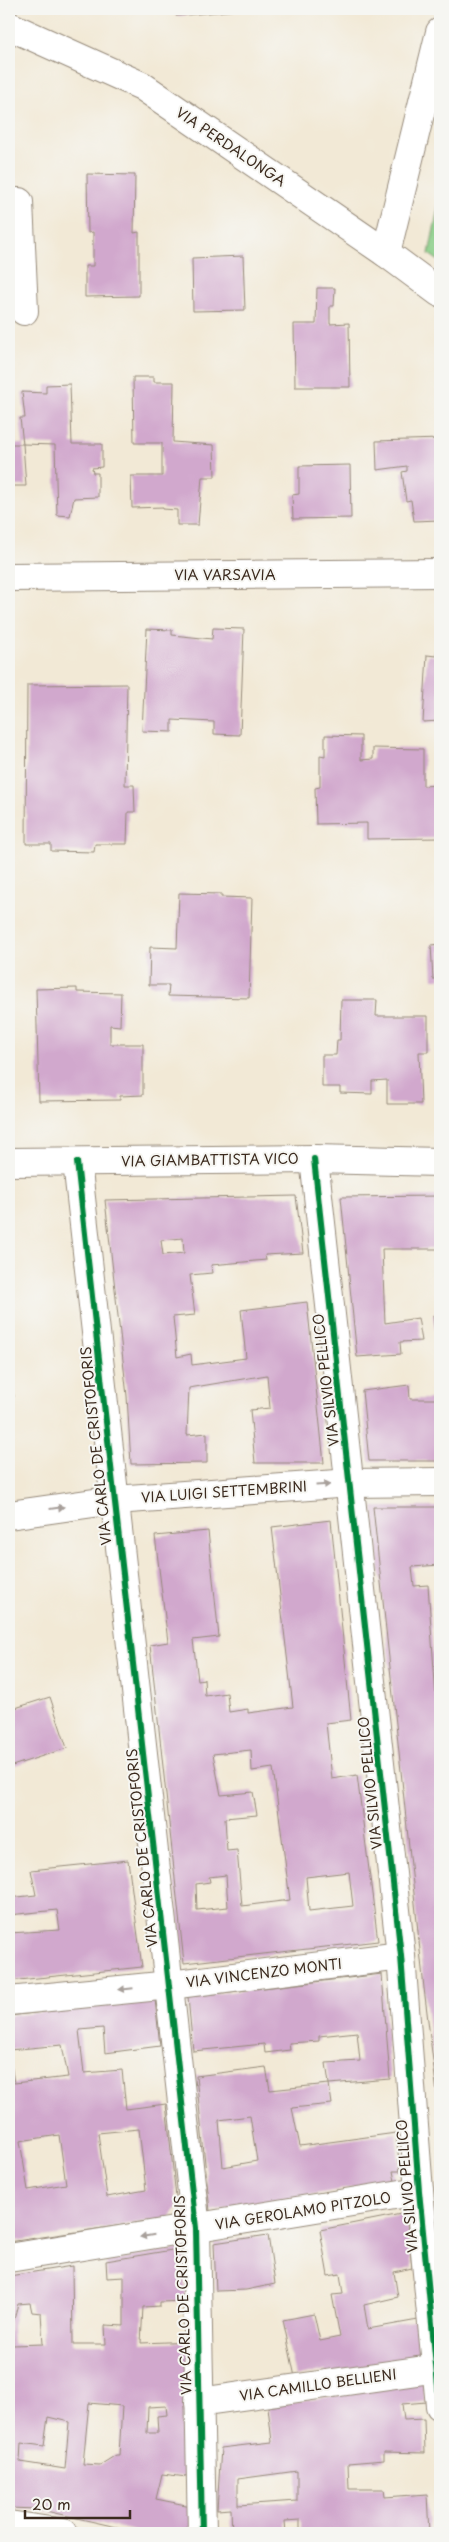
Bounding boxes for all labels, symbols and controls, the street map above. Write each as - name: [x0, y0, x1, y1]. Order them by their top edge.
- street label: VIA PERDALONGA: [172, 102, 291, 191]
- street label: VIA VARSAVIA: [174, 564, 276, 585]
- street label: VIA GIAMBATTISTA VICO: [121, 1147, 299, 1172]
- street label: VIA SILVIO PELLICO: [307, 1312, 344, 1448]
- street label: VIA CARLO DE CRISTOFORIS: [75, 1346, 116, 1547]
- street label: VIA LUIGI SETTEMBRINI: [140, 1475, 308, 1508]
- one-way arrow: [316, 1481, 332, 1489]
- one-way arrow: [49, 1504, 65, 1512]
- street label: VIA SILVIO PELLICO: [352, 1715, 387, 1851]
- street label: VIA CARLO DE CRISTOFORIS: [121, 1748, 162, 1949]
- street label: VIA VINCENZO MONTI: [185, 1953, 343, 1992]
- one-way arrow: [118, 1985, 134, 1993]
- street label: VIA SILVIO PELLICO: [390, 2118, 423, 2254]
- street label: VIA GEROLAMO PITZOLO: [213, 2186, 392, 2235]
- street label: VIA CARLO DE CRISTOFORIS: [169, 2195, 196, 2395]
- one-way arrow: [139, 2232, 155, 2240]
- street label: VIA CAMILLO BELLIENI: [238, 2363, 398, 2406]
- scale bar: [25, 2487, 130, 2519]
- text: 20 m: [32, 2492, 71, 2515]

